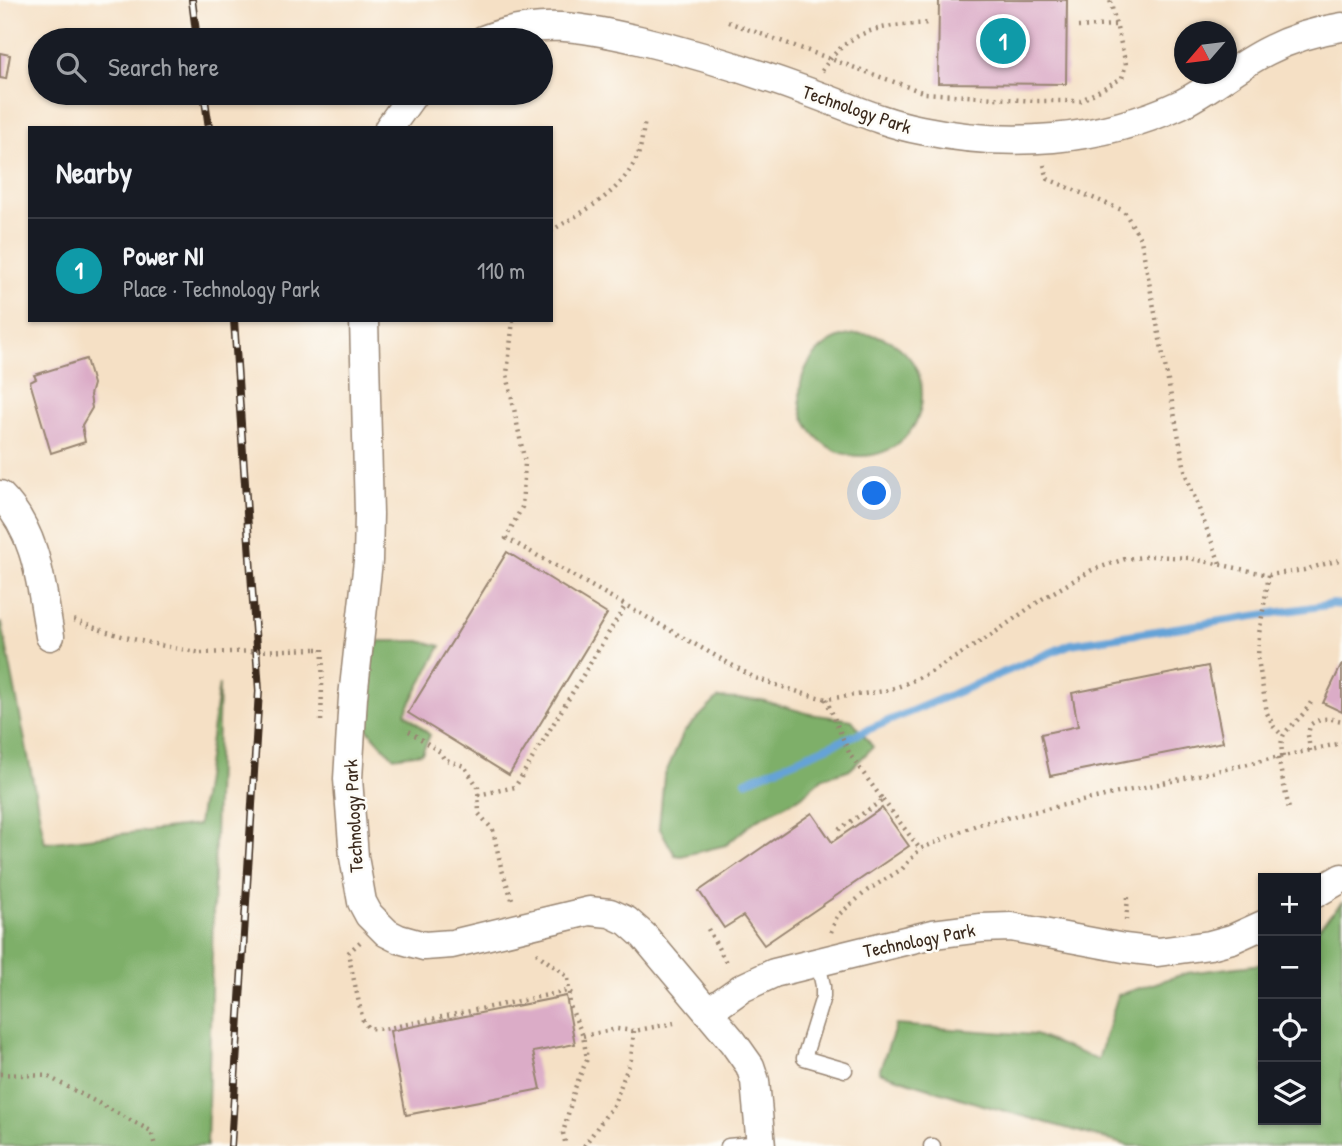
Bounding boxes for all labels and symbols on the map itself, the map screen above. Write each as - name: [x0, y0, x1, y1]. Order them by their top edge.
- pin: 1: [980, 15, 1026, 67]
- north arrow: [1174, 21, 1237, 84]
- street label: Technology Park: [799, 78, 915, 140]
- your location: [857, 476, 891, 510]
- street label: Technology Park: [337, 759, 369, 873]
- street label: Technology Park: [861, 916, 977, 964]

